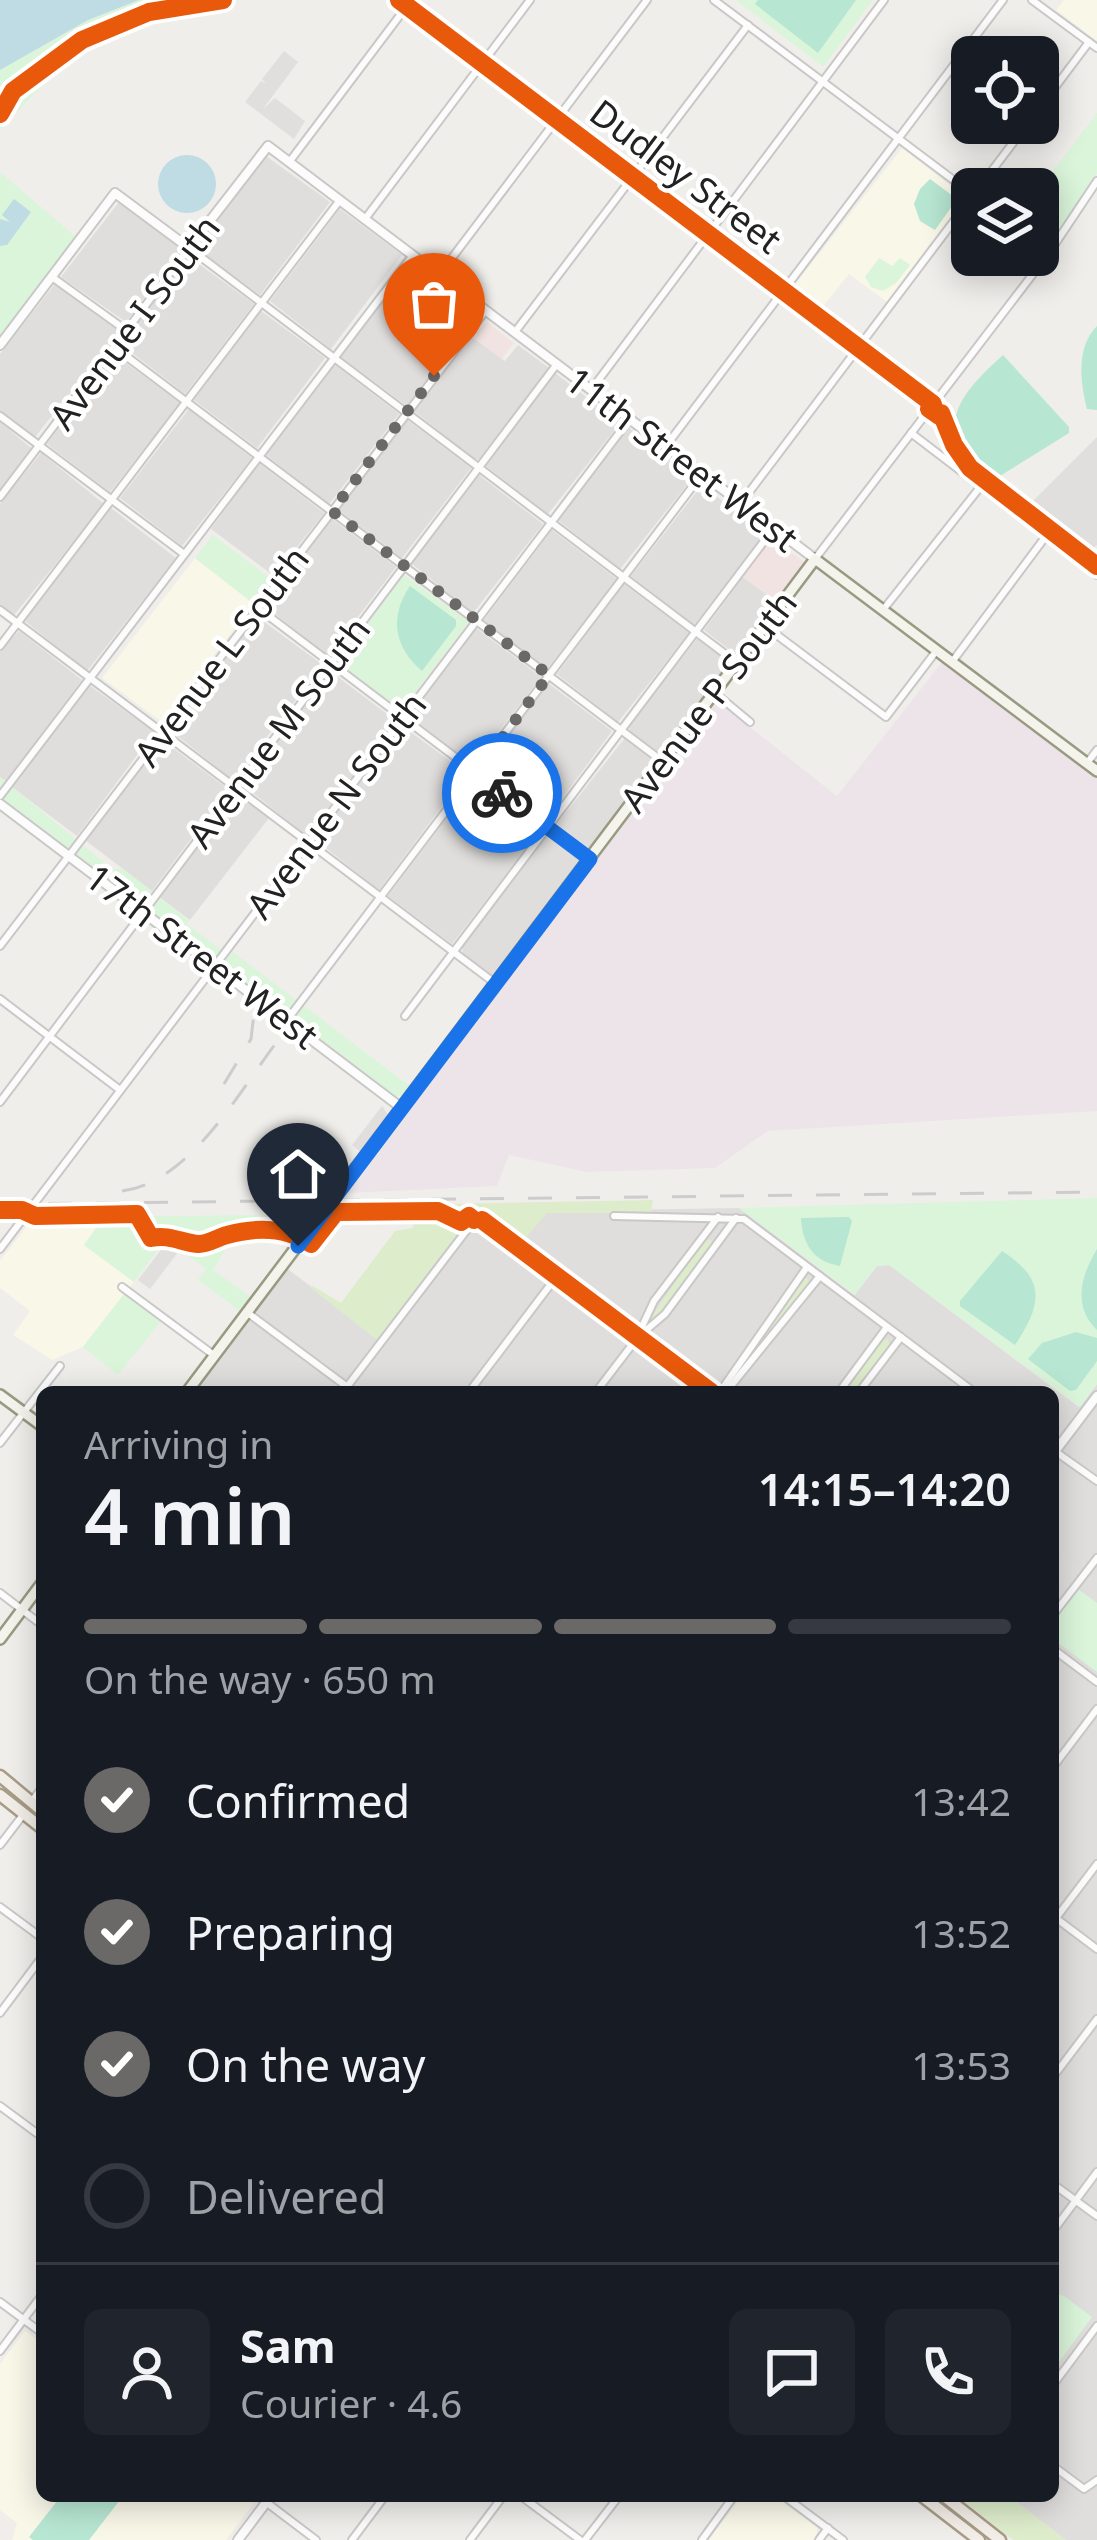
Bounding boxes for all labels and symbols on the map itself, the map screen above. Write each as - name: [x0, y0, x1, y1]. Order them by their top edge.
- street label: Dudley Street: [580, 88, 792, 264]
- street label: Avenue I South: [37, 205, 231, 439]
- pin: [383, 253, 485, 376]
- street label: 11th Street West: [556, 355, 808, 563]
- street label: Avenue L South: [122, 536, 320, 776]
- street label: Avenue P South: [608, 580, 808, 822]
- street label: Avenue M South: [175, 607, 381, 857]
- street label: Avenue N South: [235, 682, 437, 928]
- courier: [442, 733, 562, 853]
- street label: 17th Street West: [76, 852, 328, 1060]
- pin: [247, 1123, 349, 1246]

